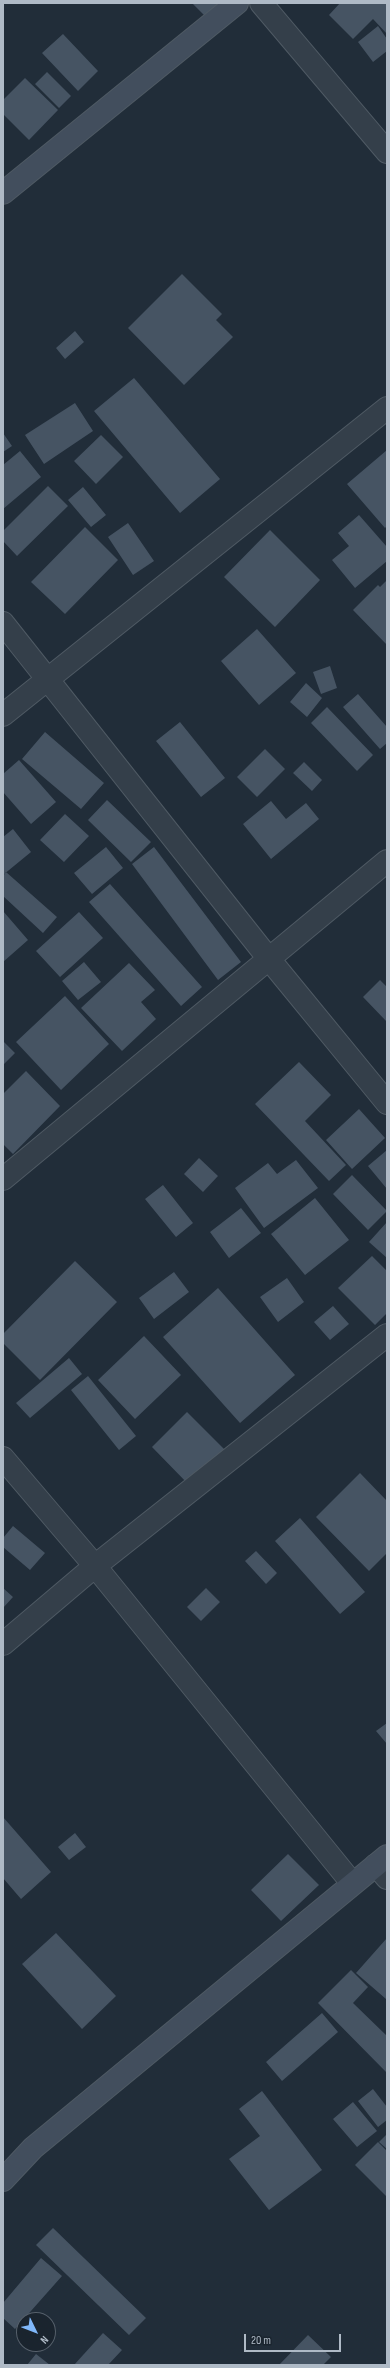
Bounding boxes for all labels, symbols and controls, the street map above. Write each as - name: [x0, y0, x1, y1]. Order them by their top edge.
- north arrow: [16, 2312, 56, 2352]
- scale bar: [246, 2326, 343, 2352]
- text: N: [38, 2333, 51, 2346]
- text: 20 m: [251, 2333, 271, 2348]

